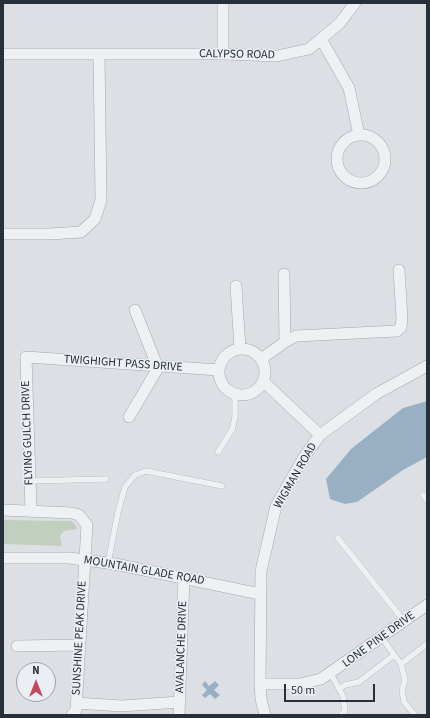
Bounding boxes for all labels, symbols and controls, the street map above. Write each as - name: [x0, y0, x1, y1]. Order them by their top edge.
- street label: CALYPSO ROAD: [199, 47, 275, 63]
- street label: TWIGHIGHT PASS DRIVE: [63, 353, 183, 375]
- street label: FLYING GULCH DRIVE: [19, 380, 37, 486]
- street label: WIGMAN ROAD: [271, 440, 321, 512]
- street label: MOUNTAIN GLADE ROAD: [82, 553, 206, 589]
- street label: SUNSHINE PEAK DRIVE: [70, 580, 90, 696]
- street label: AVALANCHE DRIVE: [173, 601, 191, 693]
- street label: LONE PINE DRIVE: [340, 609, 418, 671]
- north arrow: [16, 662, 56, 702]
- text: N: [32, 663, 40, 678]
- scale bar: [286, 676, 377, 702]
- text: 50 m: [291, 682, 315, 699]

